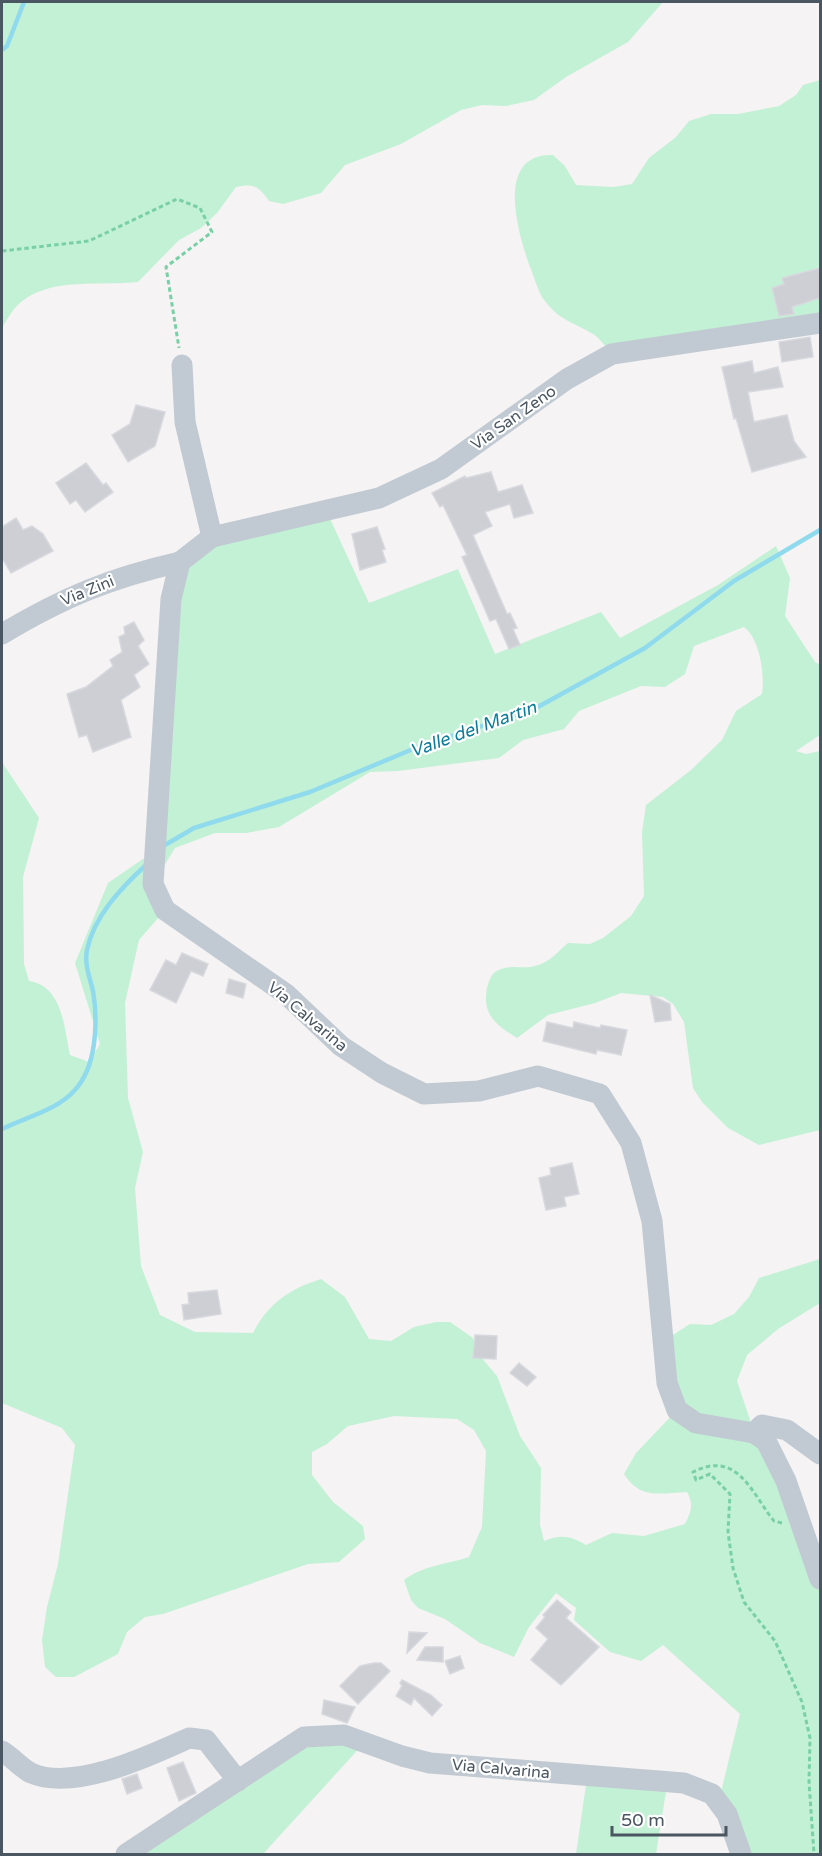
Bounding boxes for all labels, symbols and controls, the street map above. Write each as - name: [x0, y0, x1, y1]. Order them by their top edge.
- street label: Via San Zeno: [467, 381, 560, 455]
- street label: Via Zini: [58, 571, 117, 611]
- water label: Valle del Martin: [407, 696, 540, 762]
- street label: Via Calvarina: [263, 977, 351, 1056]
- street label: Via Calvarina: [451, 1755, 551, 1783]
- scale bar: [612, 1799, 726, 1837]
- text: 50 m: [621, 1809, 665, 1831]

